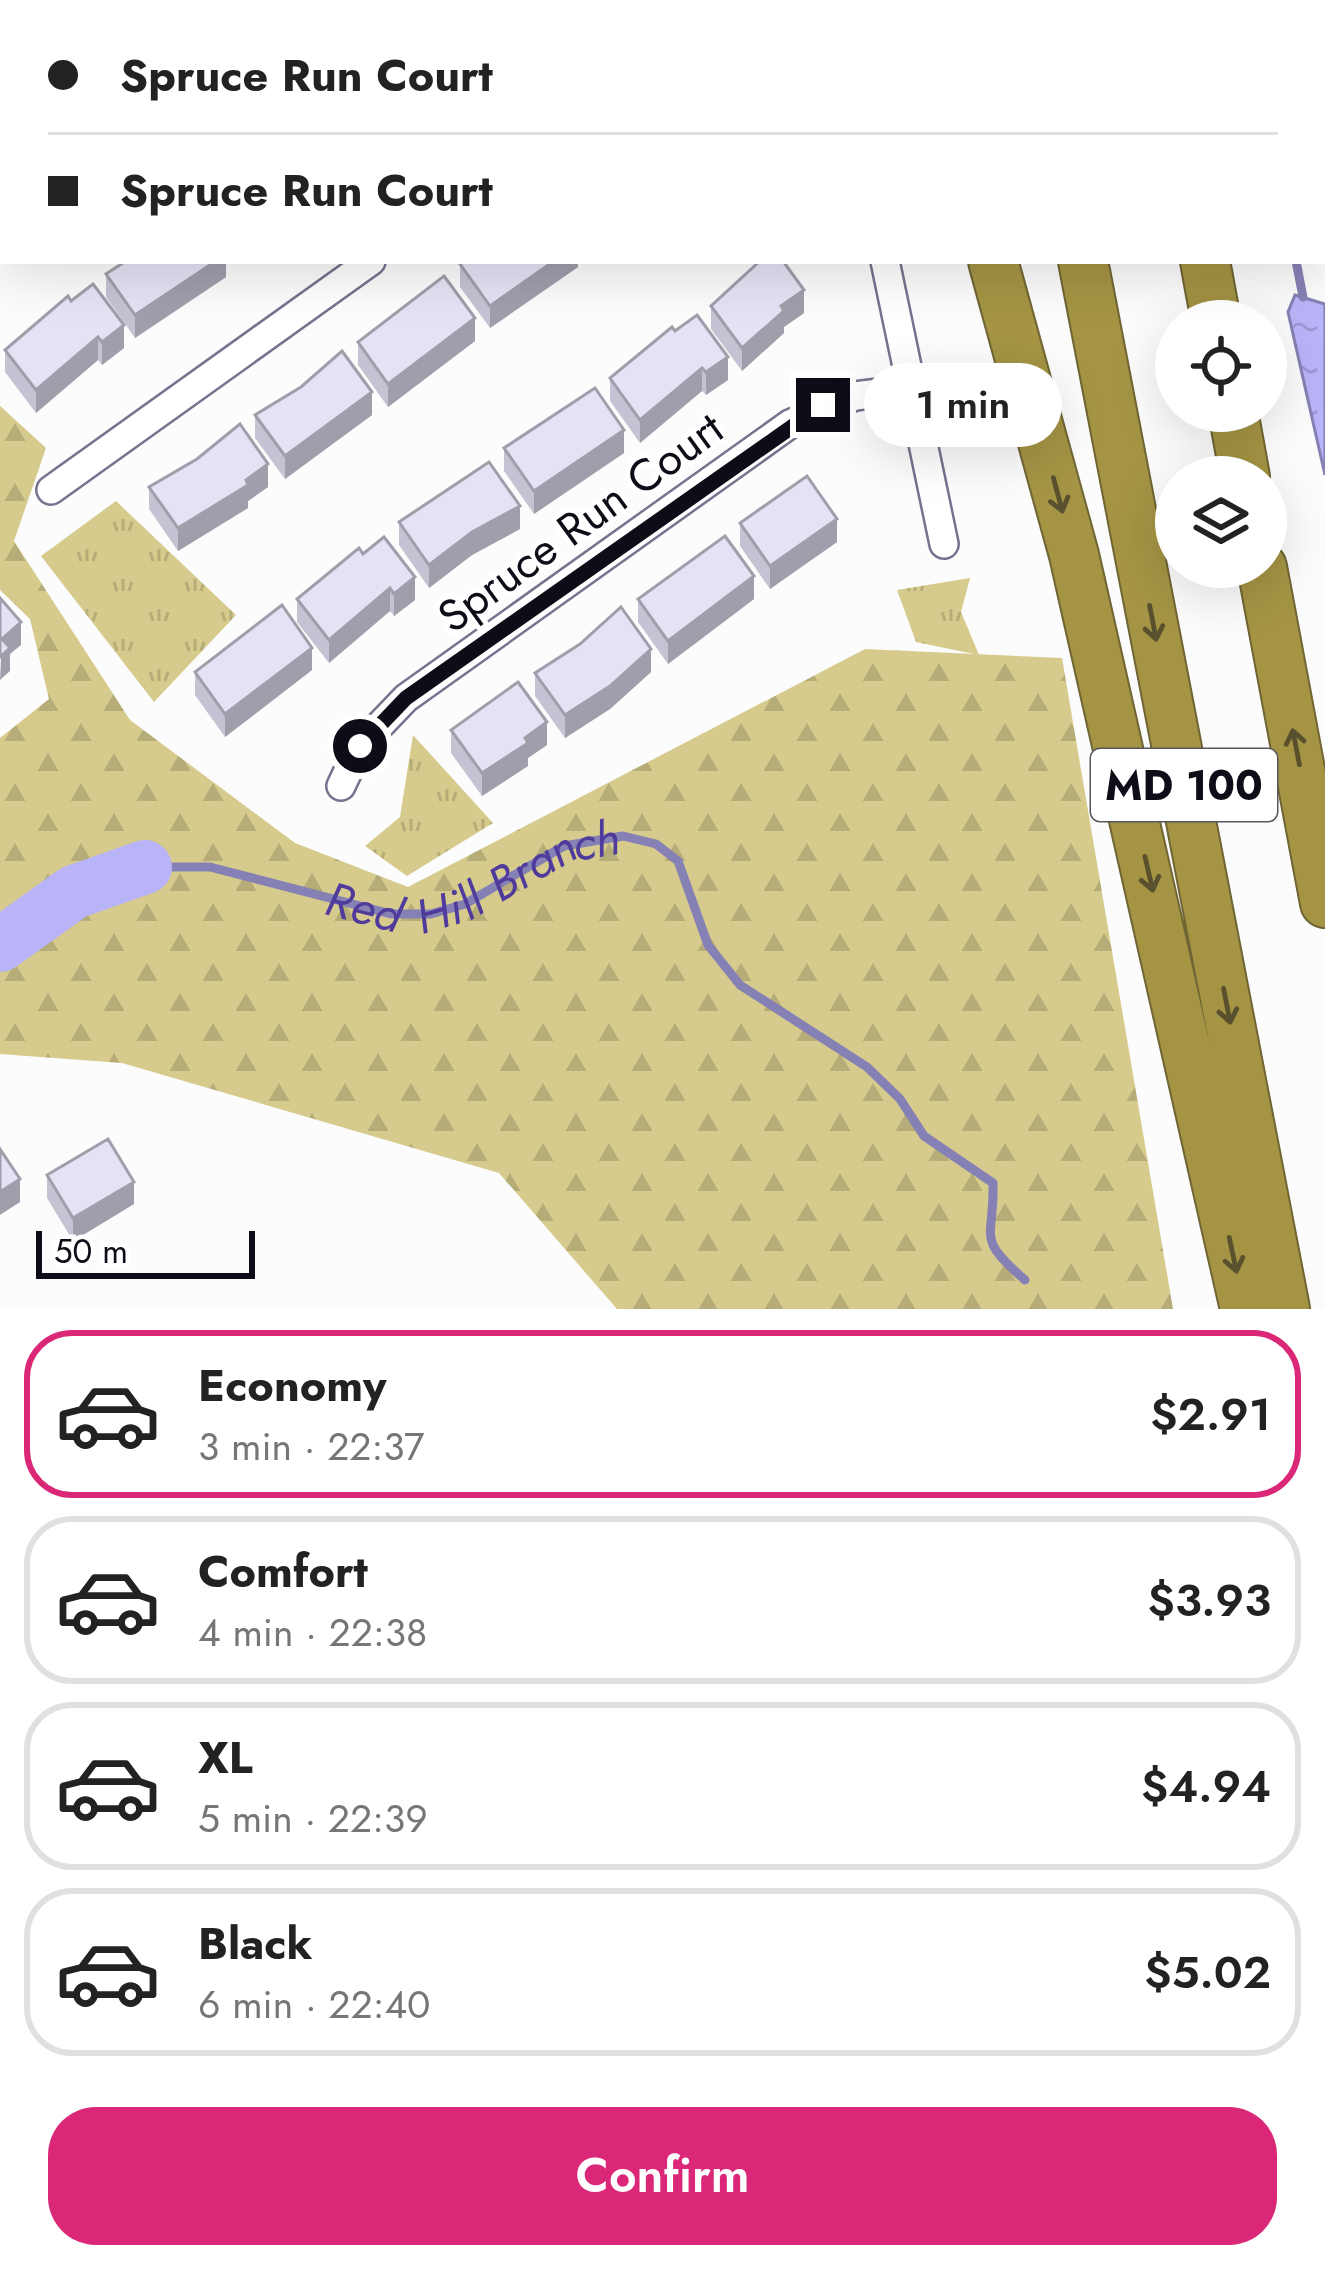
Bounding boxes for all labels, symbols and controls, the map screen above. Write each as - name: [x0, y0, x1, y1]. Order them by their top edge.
- text: Spruce Run Court: [120, 43, 493, 108]
- text: Spruce Run Court: [120, 158, 493, 223]
- map controls: [1155, 300, 1287, 588]
- button: locate: [1155, 300, 1287, 432]
- callout: 1 min: [865, 363, 1063, 447]
- text: 1 min: [916, 376, 1010, 433]
- route end: [796, 378, 850, 432]
- street label: Spruce Run Court: [424, 396, 737, 648]
- button: layers: [1155, 456, 1287, 588]
- one-way arrow: [1049, 475, 1071, 513]
- one-way arrow: [1143, 603, 1165, 642]
- route start: [333, 719, 387, 773]
- one-way arrow: [1284, 728, 1306, 767]
- road number: MD 100: [1091, 749, 1277, 821]
- water label: Red Hill Branch: [318, 803, 625, 952]
- one-way arrow: [1139, 855, 1161, 893]
- one-way arrow: [1217, 986, 1239, 1025]
- scale bar: [36, 1225, 255, 1278]
- text: 50 m: [54, 1228, 128, 1275]
- one-way arrow: [1223, 1236, 1246, 1274]
- text: Economy: [198, 1353, 386, 1418]
- icon: car: [54, 1360, 162, 1468]
- text: $2.91: [1150, 1382, 1271, 1447]
- text: 3 min · 22:37: [198, 1418, 424, 1475]
- text: Comfort: [198, 1539, 368, 1604]
- icon: car: [54, 1546, 162, 1654]
- text: $3.93: [1148, 1568, 1271, 1633]
- text: 4 min · 22:38: [198, 1604, 427, 1661]
- text: XL: [198, 1725, 253, 1790]
- icon: car: [54, 1732, 162, 1840]
- text: $4.94: [1141, 1754, 1271, 1819]
- text: 5 min · 22:39: [198, 1790, 428, 1847]
- text: Black: [198, 1911, 312, 1976]
- icon: car: [54, 1918, 162, 2026]
- text: $5.02: [1144, 1940, 1271, 2005]
- text: 6 min · 22:40: [198, 1976, 431, 2033]
- button: Confirm: [48, 2107, 1277, 2245]

